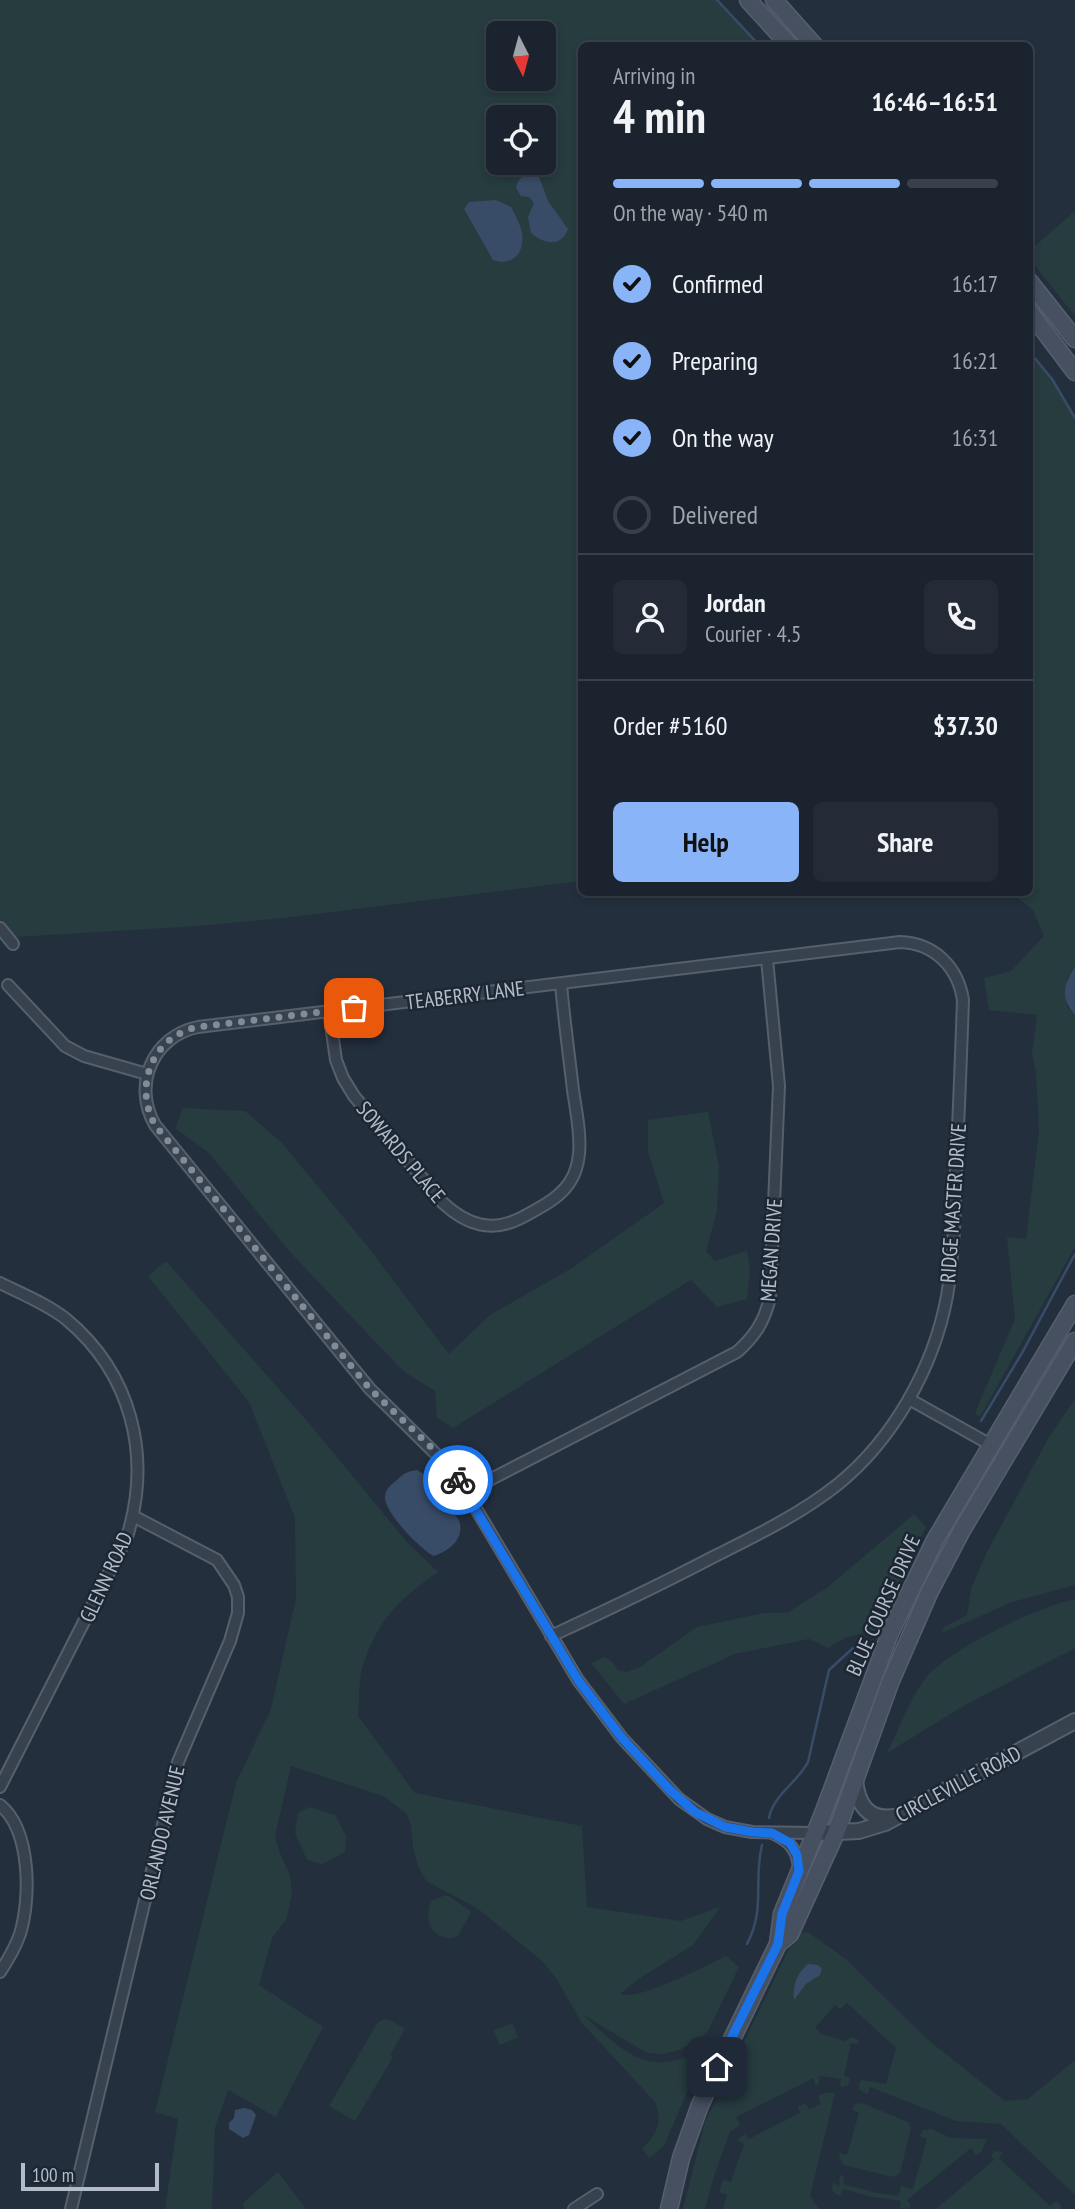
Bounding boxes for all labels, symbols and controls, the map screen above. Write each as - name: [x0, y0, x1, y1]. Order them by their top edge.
- north arrow: [486, 21, 556, 91]
- map controls: [486, 21, 556, 175]
- text: Arriving in: [613, 61, 695, 90]
- text: 16:46–16:51: [871, 85, 998, 118]
- text: 4 min: [613, 86, 706, 146]
- button: locate: [486, 105, 556, 175]
- text: On the way · 540 m: [613, 198, 768, 227]
- icon: check: [613, 265, 651, 303]
- text: Confirmed: [672, 267, 763, 300]
- text: 16:17: [952, 269, 998, 298]
- icon: check: [613, 342, 651, 380]
- text: Preparing: [672, 344, 758, 377]
- text: 16:21: [952, 346, 998, 375]
- icon: check: [613, 419, 651, 457]
- text: On the way: [672, 421, 774, 454]
- text: 16:31: [952, 423, 998, 452]
- text: Delivered: [672, 498, 758, 531]
- button: person: [613, 580, 687, 654]
- button: phone: [924, 580, 998, 654]
- text: Jordan: [705, 586, 766, 619]
- text: Courier · 4.5: [705, 619, 801, 648]
- text: Order #5160: [613, 709, 728, 742]
- text: $37.30: [933, 709, 998, 742]
- button: Help: [613, 802, 799, 882]
- button: Share: [813, 802, 998, 882]
- street label: TEABERRY LANE: [404, 974, 526, 1016]
- pin: [324, 978, 384, 1038]
- icon: bag: [335, 989, 373, 1027]
- street label: SOWARDS PLACE: [351, 1096, 451, 1208]
- street label: RIDGE MASTER DRIVE: [934, 1122, 972, 1284]
- street label: MEGAN DRIVE: [754, 1198, 788, 1302]
- courier: [423, 1445, 493, 1515]
- icon: bike: [439, 1461, 477, 1499]
- street label: GLENN ROAD: [73, 1527, 139, 1627]
- street label: BLUE COURSE DRIVE: [840, 1530, 926, 1680]
- street label: CIRCLEVILLE ROAD: [891, 1740, 1025, 1828]
- street label: ORLANDO AVENUE: [133, 1763, 191, 1903]
- pin: [687, 2037, 747, 2097]
- icon: home: [698, 2048, 736, 2086]
- scale bar: [21, 2160, 159, 2192]
- text: 100 m: [32, 2163, 74, 2187]

